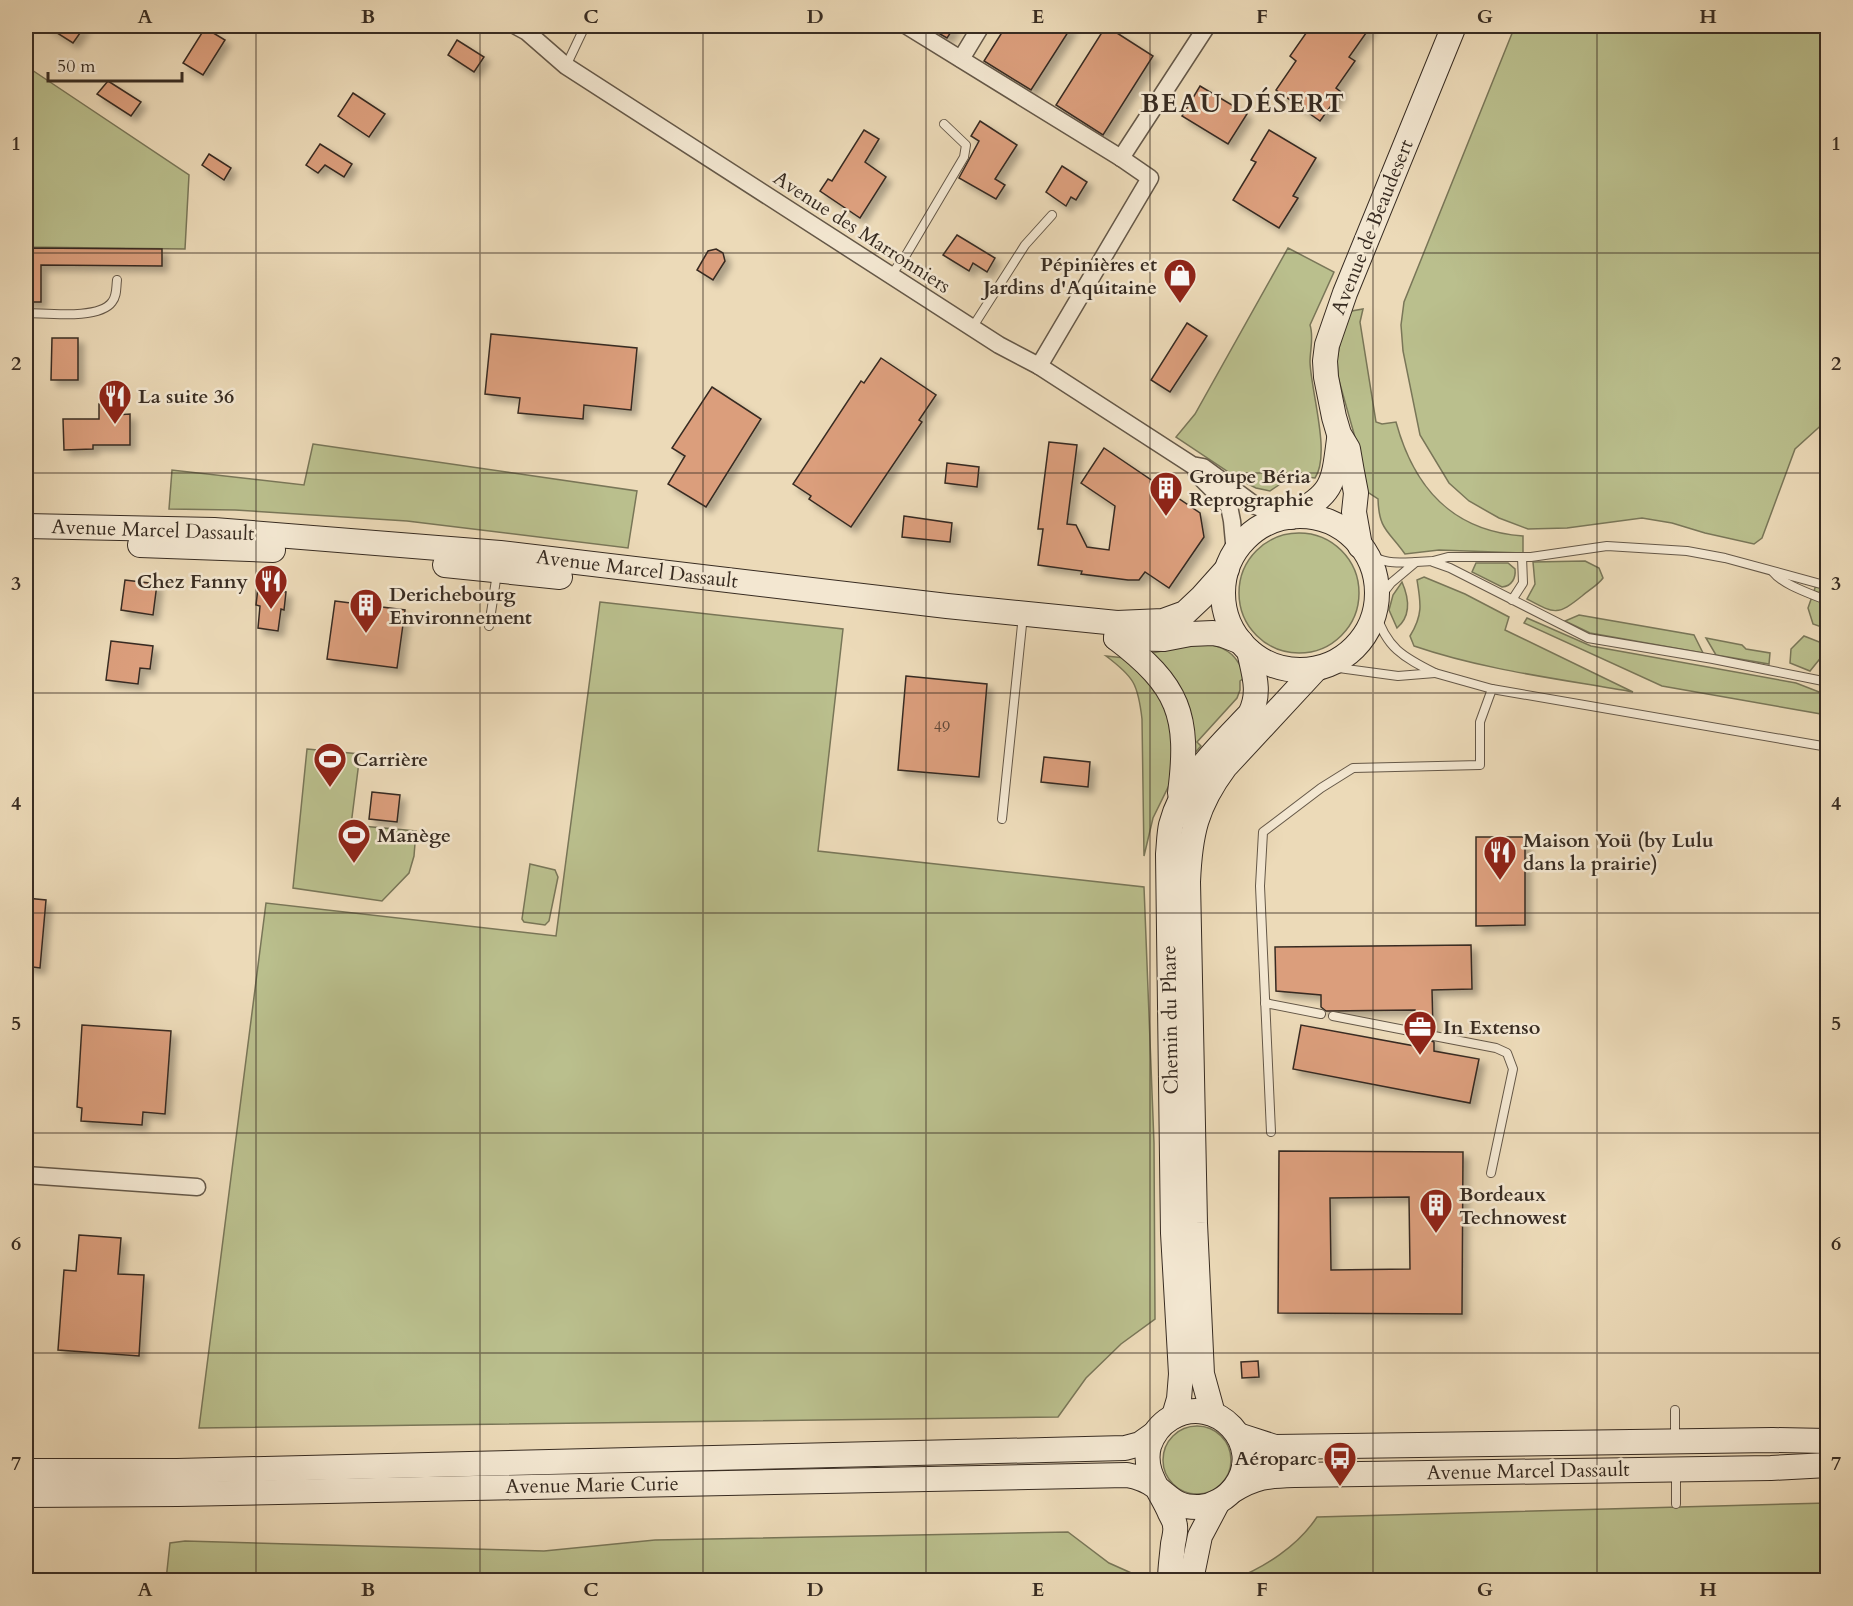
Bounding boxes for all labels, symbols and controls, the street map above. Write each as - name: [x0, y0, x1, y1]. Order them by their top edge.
- text: A: [137, 3, 153, 30]
- text: B: [361, 3, 375, 30]
- text: C: [583, 3, 599, 30]
- text: D: [806, 3, 824, 30]
- text: E: [1032, 3, 1044, 30]
- text: F: [1256, 3, 1268, 30]
- text: G: [1477, 3, 1493, 30]
- text: H: [1699, 3, 1717, 30]
- scale bar: [48, 45, 182, 83]
- text: 50 m: [57, 54, 96, 79]
- district label: BEAU DÉSERT: [1140, 86, 1346, 121]
- text: 1: [11, 130, 21, 157]
- text: 1: [1831, 130, 1841, 157]
- street label: Avenue de Beaudesert: [1325, 135, 1420, 319]
- street label: Avenue des Marronniers: [768, 164, 956, 300]
- place label: Pépinières et Jardins d'Aquitaine: [980, 251, 1157, 301]
- shop icon: Pépinières et Jardins d'Aquitaine: [1162, 257, 1198, 304]
- text: 2: [11, 350, 21, 377]
- text: 2: [1831, 350, 1841, 377]
- restaurant icon: La suite 36: [97, 378, 133, 425]
- place label: La suite 36: [138, 383, 234, 410]
- place label: Groupe Béria Reprographie: [1189, 463, 1314, 513]
- building icon: Groupe Béria Reprographie: [1148, 470, 1184, 517]
- street label: Avenue Marcel Dassault: [51, 513, 256, 547]
- street label: Avenue Marcel Dassault: [535, 543, 740, 595]
- restaurant icon: Chez Fanny: [253, 563, 289, 610]
- place label: Chez Fanny: [137, 568, 249, 595]
- text: 3: [11, 570, 21, 597]
- text: 3: [1831, 570, 1841, 597]
- place label: Derichebourg Environnement: [389, 581, 532, 631]
- building icon: Derichebourg Environnement: [348, 587, 384, 634]
- house number: 49: [934, 716, 950, 738]
- sports icon: Carrière: [312, 741, 348, 788]
- place label: Carrière: [353, 746, 428, 773]
- text: 4: [11, 790, 21, 817]
- text: 4: [1831, 790, 1841, 817]
- sports icon: Manège: [336, 817, 372, 864]
- place label: Manège: [377, 822, 451, 849]
- place label: Maison Yoü (by Lulu dans la prairie): [1523, 827, 1714, 877]
- restaurant icon: Maison Yoü (by Lulu dans la prairie): [1482, 834, 1518, 881]
- street label: Chemin du Phare: [1155, 945, 1185, 1095]
- office icon: In Extenso: [1402, 1009, 1438, 1056]
- text: 5: [11, 1010, 21, 1037]
- text: 5: [1831, 1010, 1841, 1037]
- place label: In Extenso: [1443, 1014, 1540, 1041]
- place label: Bordeaux Technowest: [1459, 1181, 1567, 1231]
- building icon: Bordeaux Technowest: [1418, 1187, 1454, 1234]
- text: 6: [11, 1230, 21, 1257]
- text: 6: [1831, 1230, 1841, 1257]
- bus stop icon: Aéroparc: [1322, 1440, 1358, 1487]
- place label: Aéroparc: [1234, 1445, 1317, 1472]
- text: 7: [11, 1450, 21, 1477]
- text: 7: [1831, 1450, 1841, 1477]
- street label: Avenue Marcel Dassault: [1426, 1456, 1630, 1486]
- street label: Avenue Marie Curie: [505, 1470, 679, 1500]
- text: A: [137, 1576, 153, 1603]
- text: B: [361, 1576, 375, 1603]
- text: C: [583, 1576, 599, 1603]
- text: D: [806, 1576, 824, 1603]
- text: E: [1032, 1576, 1044, 1603]
- text: F: [1256, 1576, 1268, 1603]
- text: G: [1477, 1576, 1493, 1603]
- text: H: [1699, 1576, 1717, 1603]

